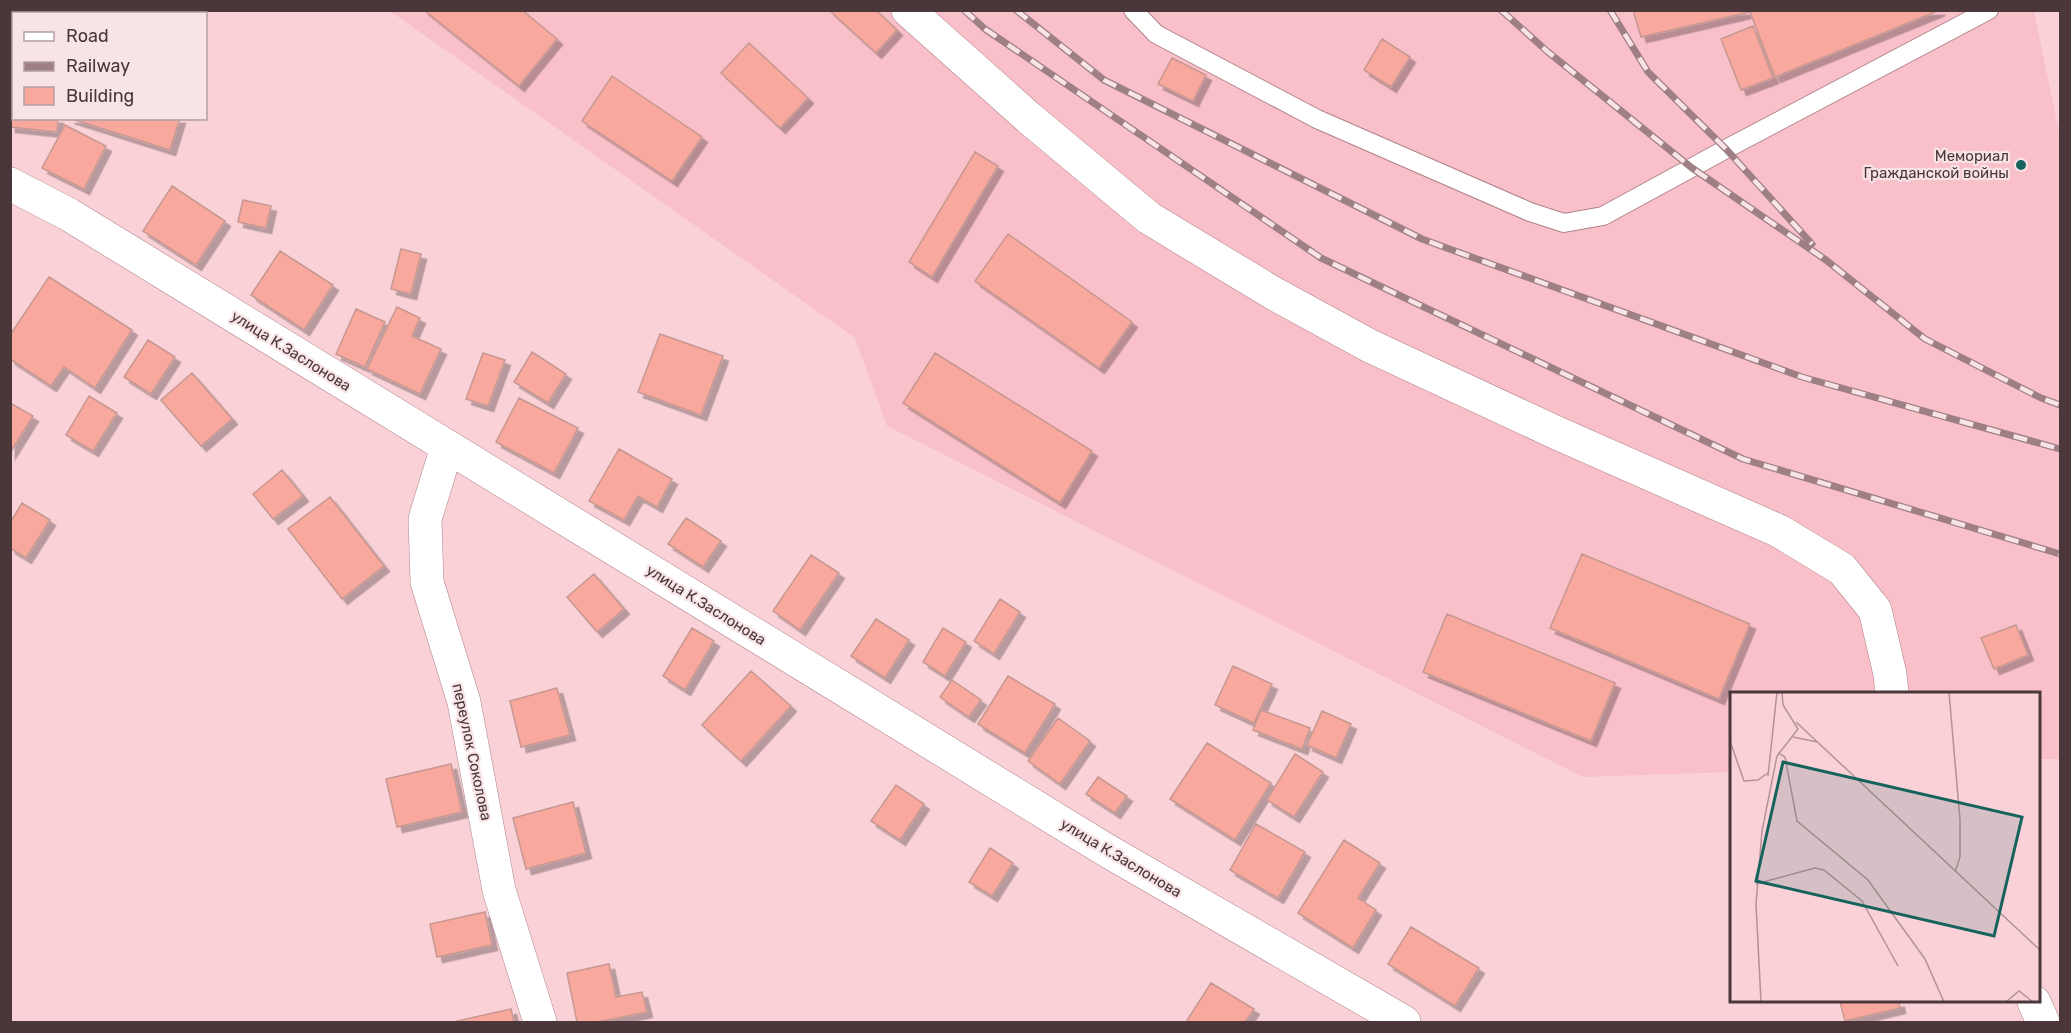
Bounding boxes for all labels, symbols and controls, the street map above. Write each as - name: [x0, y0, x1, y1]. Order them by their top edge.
- legend: [12, 12, 207, 120]
- text: Road: [66, 25, 109, 47]
- text: Railway: [66, 55, 130, 77]
- text: Building: [66, 85, 134, 107]
- place label: Мемориал Гражданской войны: [1864, 147, 2009, 182]
- marker: Мемориал Гражданской войны: [2014, 158, 2028, 172]
- street label: улица К.Заслонова: [228, 307, 354, 395]
- street label: улица К.Заслонова: [643, 561, 769, 649]
- street label: переулок Соколова: [449, 682, 495, 822]
- inset map: [1730, 692, 2041, 1003]
- street label: улица К.Заслонова: [1057, 815, 1185, 901]

